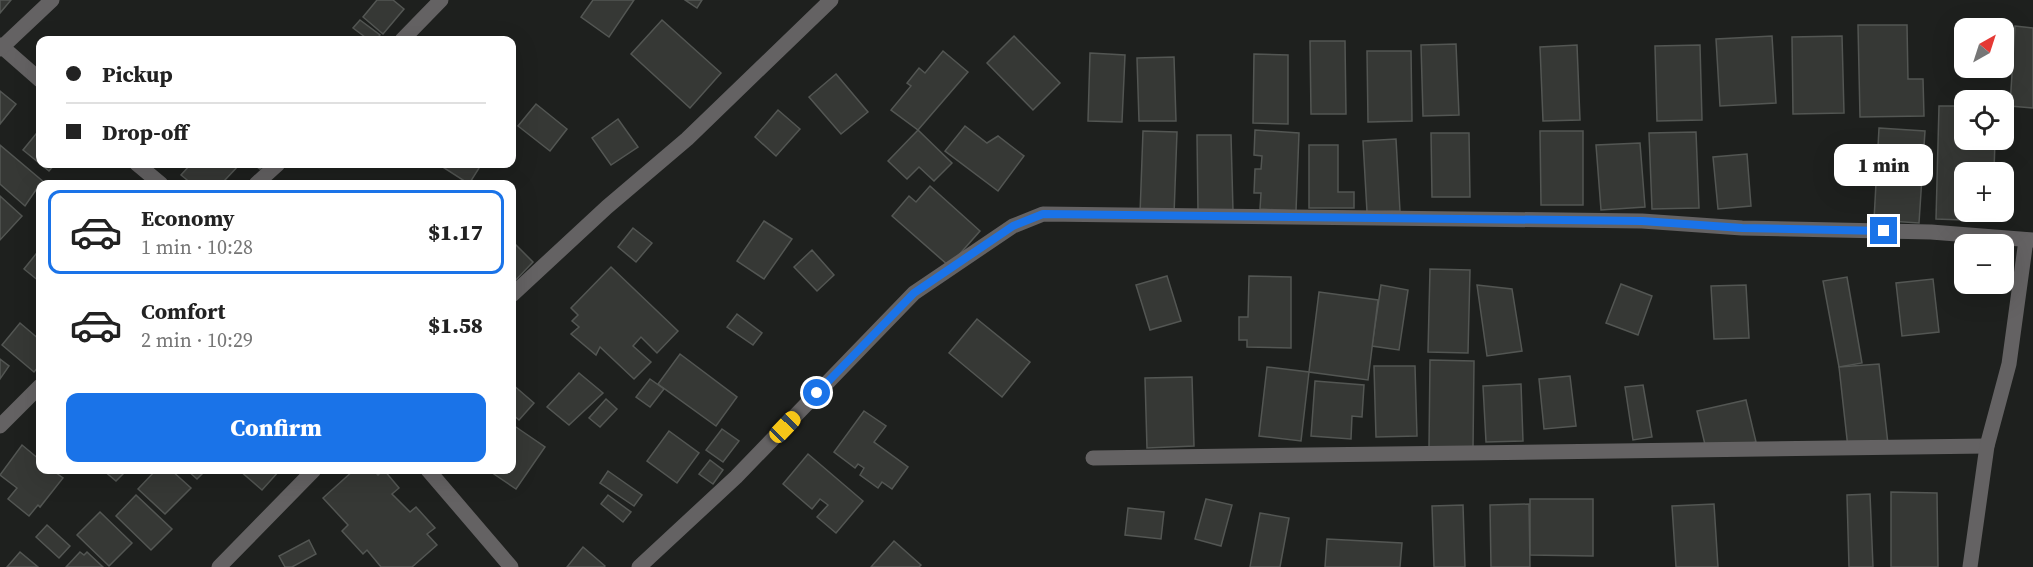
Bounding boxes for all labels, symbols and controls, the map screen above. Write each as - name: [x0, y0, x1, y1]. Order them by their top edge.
- north arrow: [1954, 18, 2014, 78]
- map controls: [1954, 18, 2014, 294]
- text: Pickup: [102, 59, 173, 89]
- button: locate: [1954, 90, 2014, 150]
- text: Drop-off: [102, 117, 188, 147]
- callout: 1 min: [1834, 144, 1934, 186]
- text: 1 min: [1857, 151, 1910, 179]
- button: +: [1954, 162, 2014, 222]
- text: Economy: [141, 203, 235, 233]
- icon: car: [69, 205, 123, 259]
- text: $1.17: [428, 217, 483, 247]
- route end: [1870, 217, 1897, 244]
- text: 1 min · 10:28: [141, 233, 253, 261]
- button: −: [1954, 234, 2014, 294]
- text: Comfort: [141, 296, 225, 326]
- icon: car: [69, 298, 123, 352]
- text: $1.58: [428, 310, 483, 340]
- text: 2 min · 10:29: [141, 326, 253, 354]
- route start: [803, 379, 830, 406]
- button: Confirm: [66, 393, 486, 462]
- car: [766, 408, 804, 446]

